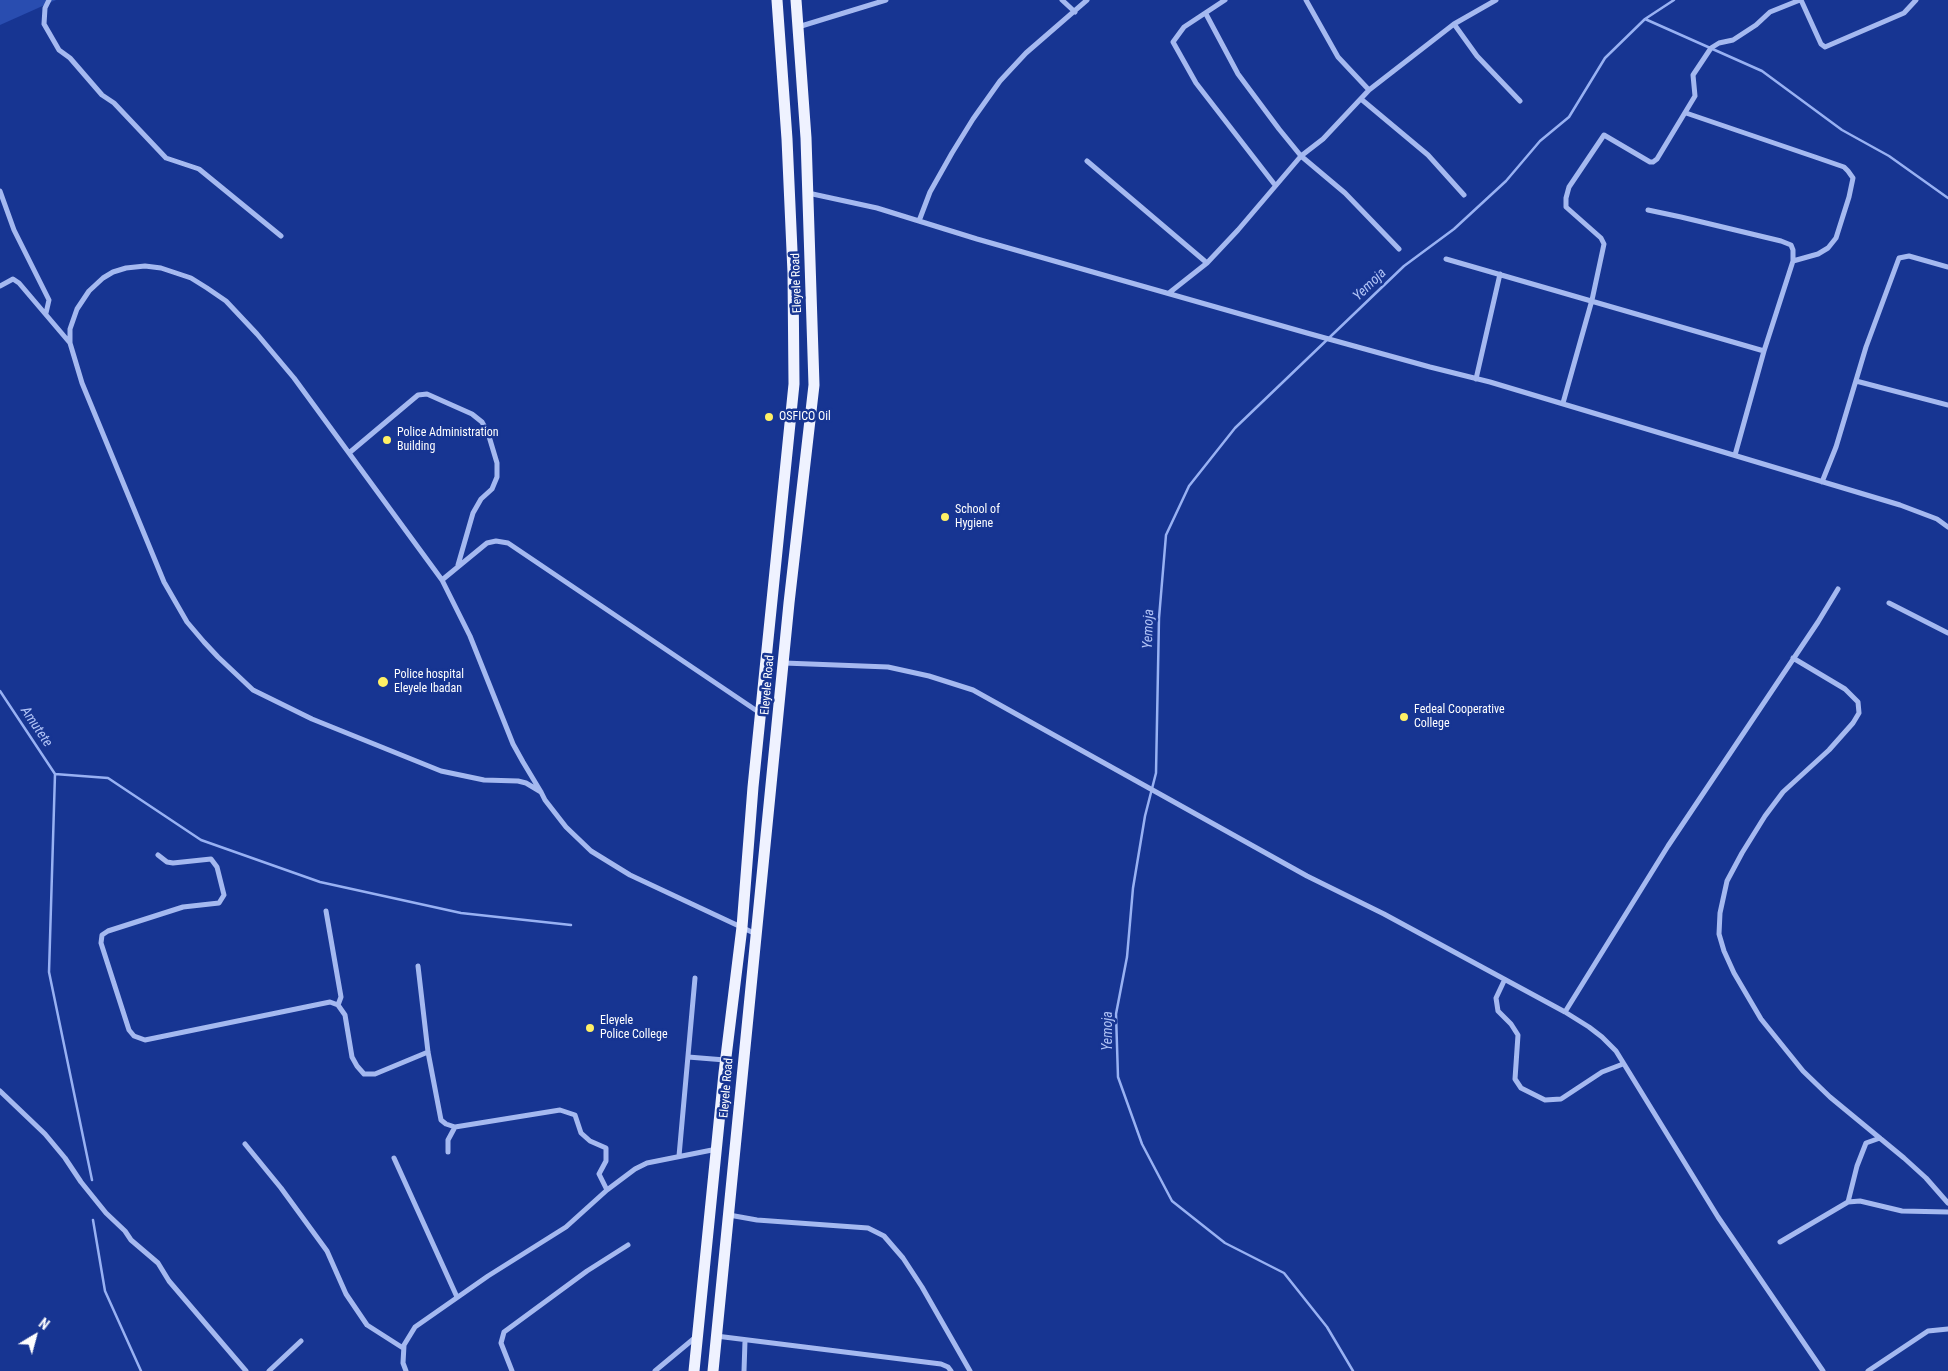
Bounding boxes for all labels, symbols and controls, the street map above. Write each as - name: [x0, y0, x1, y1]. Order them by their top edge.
- street label: Eleyele Road: [789, 253, 805, 313]
- water label: Yemoja: [1350, 265, 1390, 305]
- place label: OSFICO Oil: [779, 410, 831, 424]
- marker: OSFICO Oil: [763, 411, 775, 423]
- place label: Police Administration Building: [397, 426, 499, 454]
- marker: Police Administration Building: [381, 434, 393, 446]
- place label: School of Hygiene: [955, 503, 1000, 531]
- marker: School of Hygiene: [939, 511, 951, 523]
- water label: Yemoja: [1140, 609, 1158, 649]
- street label: Eleyele Road: [758, 654, 778, 716]
- place label: Police hospital Eleyele Ibadan: [394, 668, 464, 696]
- marker: Police hospital Eleyele Ibadan: [376, 675, 390, 689]
- water label: Amutete: [16, 703, 56, 751]
- place label: Fedeal Cooperative College: [1414, 703, 1505, 731]
- marker: Fedeal Cooperative College: [1398, 711, 1410, 723]
- water label: Yemoja: [1100, 1011, 1116, 1051]
- place label: Eleyele Police College: [600, 1014, 668, 1042]
- marker: Eleyele Police College: [584, 1022, 596, 1034]
- street label: Eleyele Road: [717, 1057, 737, 1119]
- north arrow: [10, 1311, 60, 1361]
- text: N: [36, 1315, 52, 1333]

